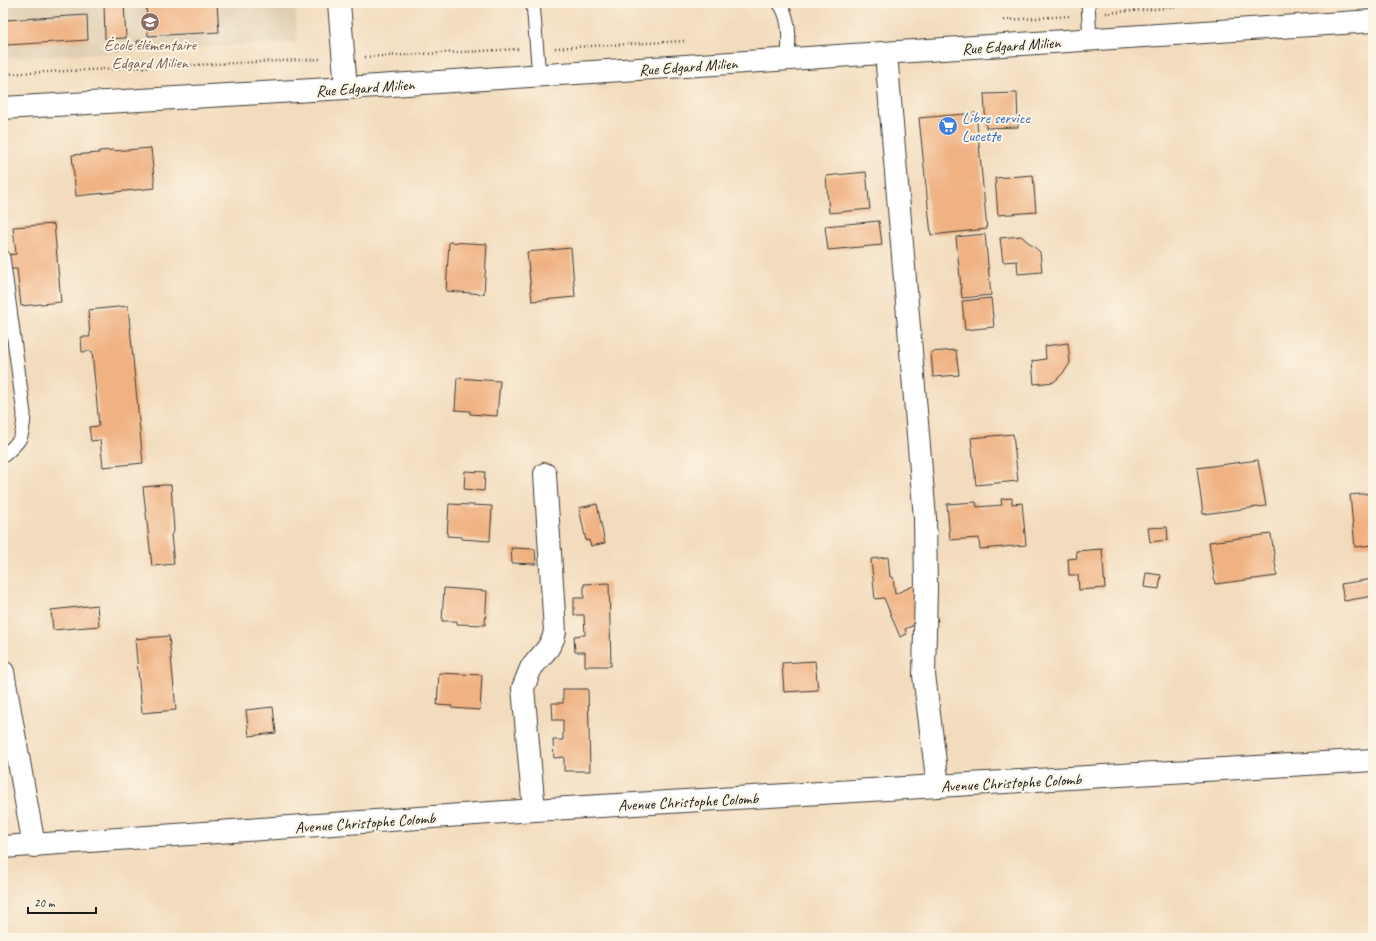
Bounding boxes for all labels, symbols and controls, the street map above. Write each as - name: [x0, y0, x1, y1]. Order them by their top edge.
- school or university icon: École élémentaire Edgard Milien: [139, 11, 161, 33]
- street label: Rue Edgard Milien: [961, 33, 1062, 59]
- place label: École élémentaire Edgard Milien: [104, 35, 198, 73]
- street label: Rue Edgard Milien: [638, 54, 739, 80]
- street label: Rue Edgard Milien: [315, 75, 416, 101]
- place label: Libre service Lucette: [962, 108, 1031, 146]
- supermarket icon: Libre service Lucette: [937, 115, 959, 137]
- street label: Avenue Christophe Colomb: [940, 769, 1083, 797]
- street label: Avenue Christophe Colomb: [617, 788, 760, 816]
- street label: Avenue Christophe Colomb: [294, 808, 437, 838]
- scale bar: [28, 889, 96, 915]
- text: 20 m: [34, 895, 56, 911]

